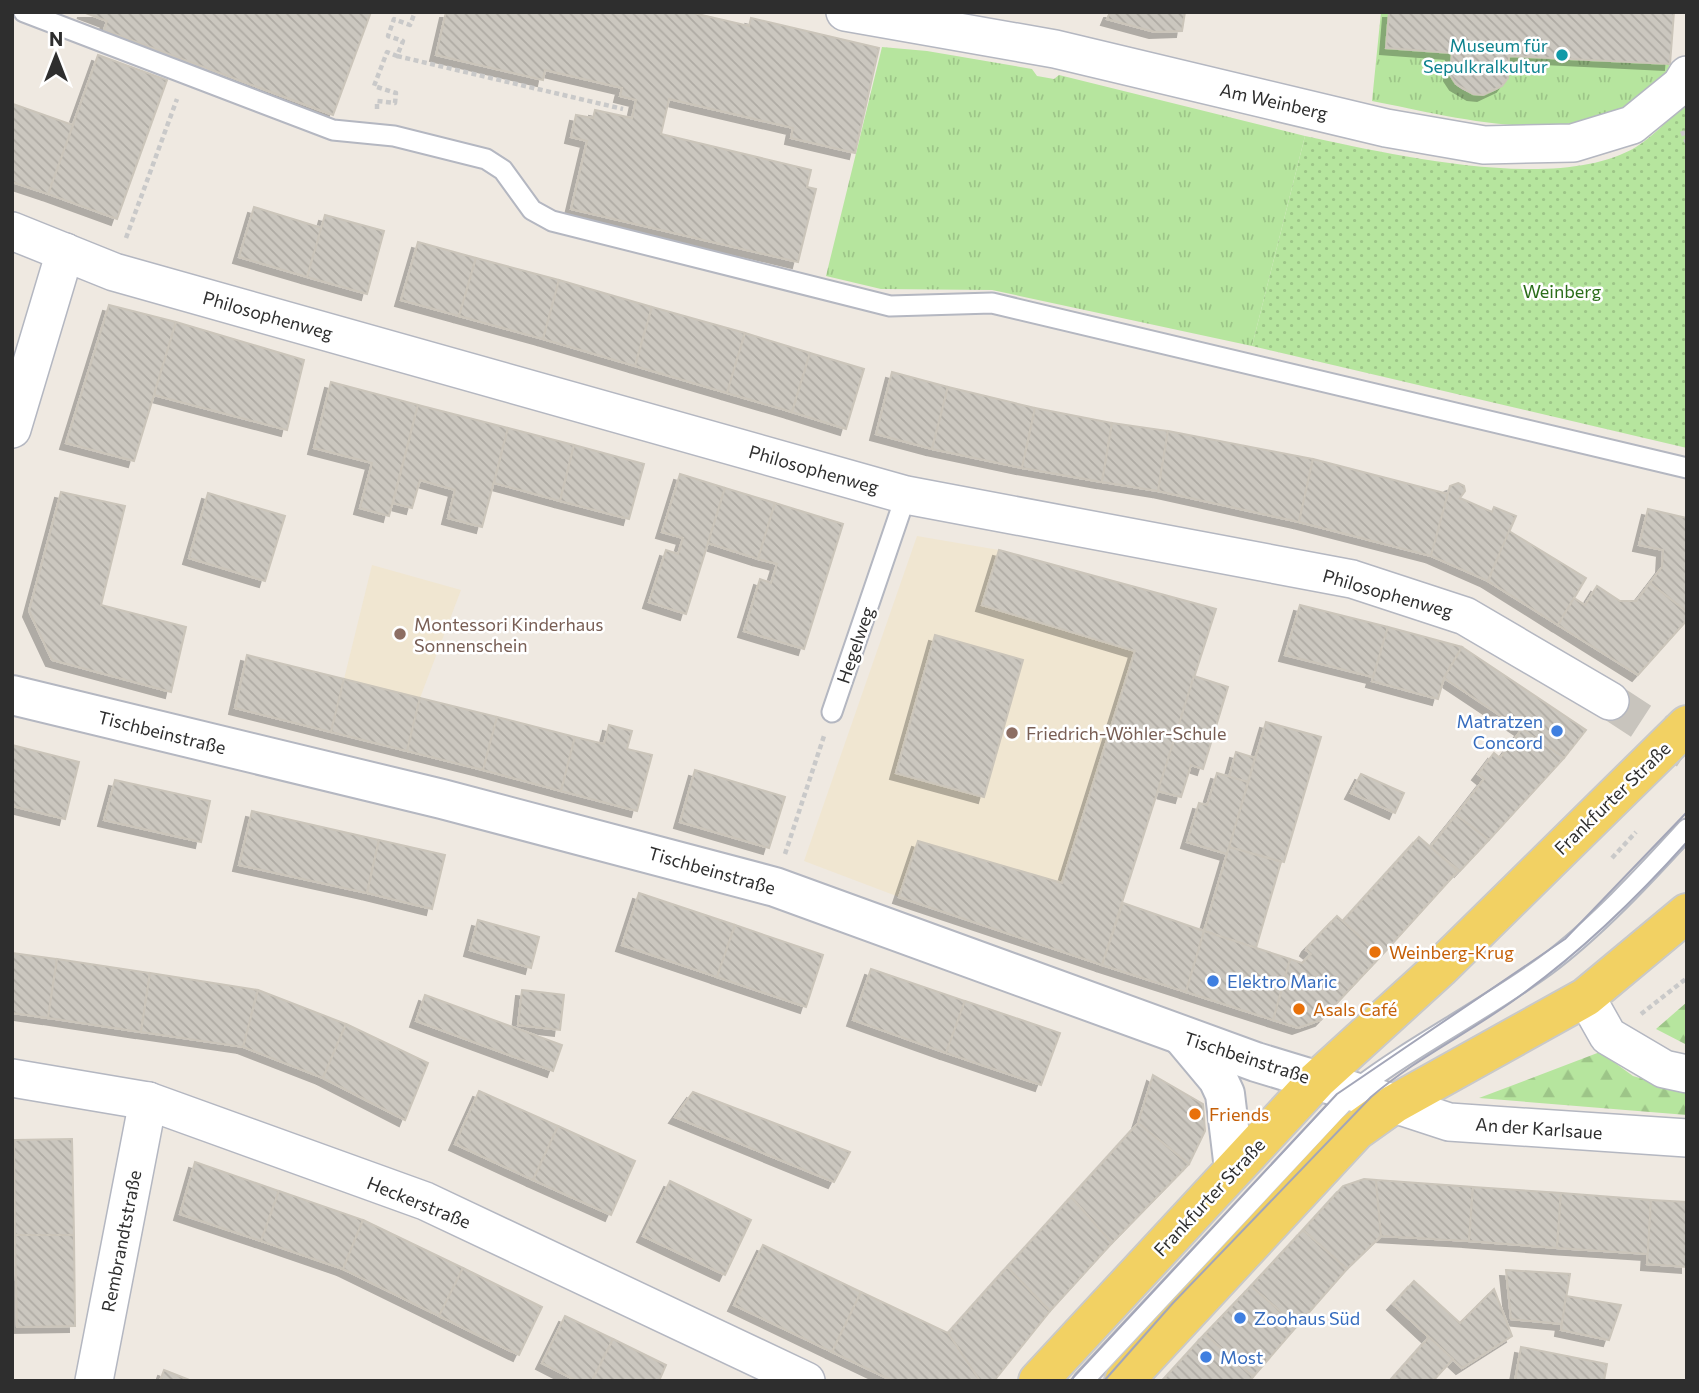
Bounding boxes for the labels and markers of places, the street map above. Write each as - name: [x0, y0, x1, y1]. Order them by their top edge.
- place label: Museum für Sepulkralkultur: [1423, 34, 1548, 77]
- marker: Museum für Sepulkralkultur: [1554, 47, 1570, 63]
- place label: Montessori Kinderhaus Sonnenschein: [414, 613, 603, 656]
- marker: Montessori Kinderhaus Sonnenschein: [392, 626, 408, 642]
- place label: Matratzen Concord: [1457, 710, 1543, 753]
- place label: Friedrich-Wöhler-Schule: [1026, 722, 1226, 744]
- marker: Matratzen Concord: [1549, 723, 1565, 739]
- marker: Friedrich-Wöhler-Schule: [1004, 725, 1020, 741]
- place label: Weinberg-Krug: [1389, 941, 1514, 963]
- marker: Weinberg-Krug: [1367, 944, 1383, 960]
- place label: Elektro Maric: [1227, 970, 1337, 992]
- marker: Elektro Maric: [1205, 973, 1221, 989]
- place label: Asals Café: [1313, 998, 1397, 1020]
- marker: Asals Café: [1291, 1001, 1307, 1017]
- place label: Friends: [1209, 1103, 1269, 1125]
- marker: Friends: [1187, 1106, 1203, 1122]
- place label: Zoohaus Süd: [1254, 1307, 1360, 1329]
- marker: Zoohaus Süd: [1232, 1310, 1248, 1326]
- place label: Most: [1220, 1346, 1263, 1368]
- marker: Most: [1198, 1349, 1214, 1365]

